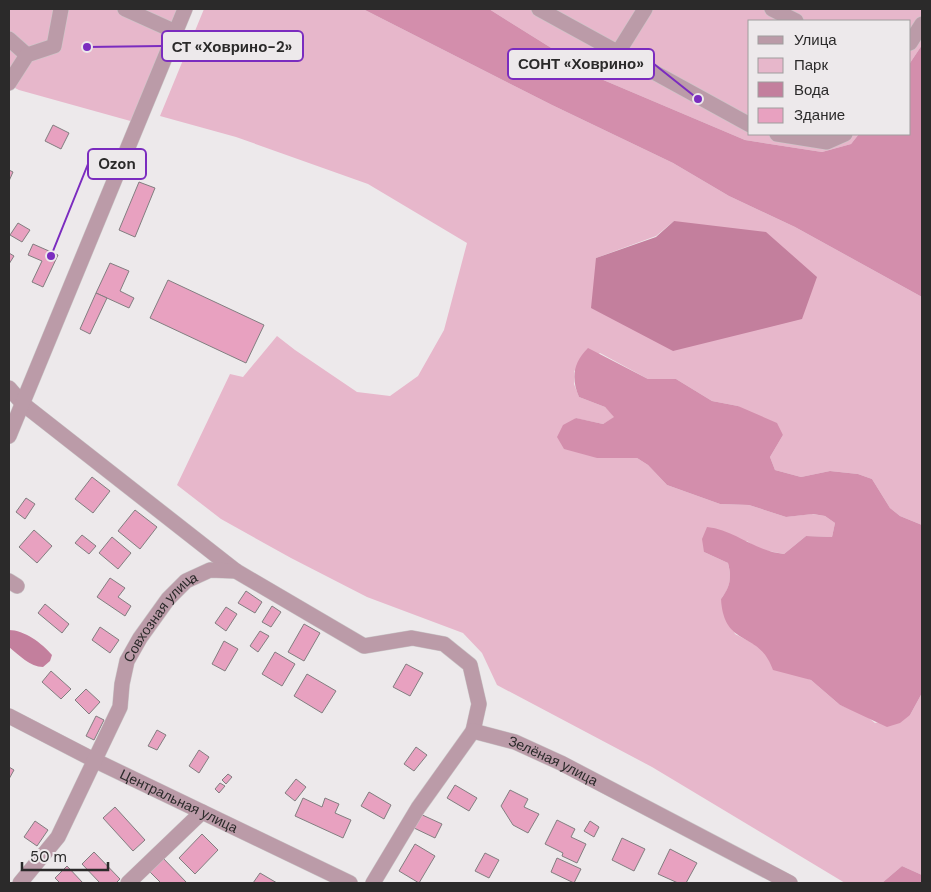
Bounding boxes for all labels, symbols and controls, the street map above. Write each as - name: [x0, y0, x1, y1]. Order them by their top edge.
- legend: [748, 20, 911, 135]
- text: Улица: [794, 30, 837, 50]
- callout: СТ «Ховрино-2»: [162, 31, 303, 61]
- text: СТ «Ховрино-2»: [172, 37, 293, 57]
- callout: СОНТ «Ховрино»: [508, 49, 654, 79]
- text: СОНТ «Ховрино»: [518, 54, 644, 74]
- text: Парк: [794, 55, 828, 75]
- text: Вода: [794, 80, 830, 100]
- text: Здание: [794, 105, 845, 125]
- callout: Ozon: [88, 149, 146, 179]
- text: Ozon: [98, 154, 136, 174]
- street label: Совхозная улица: [119, 568, 201, 666]
- street label: Зелёная улица: [507, 732, 601, 790]
- street label: Центральная улица: [117, 765, 241, 837]
- scale bar: [22, 840, 109, 872]
- text: 50 m: [30, 847, 67, 867]

